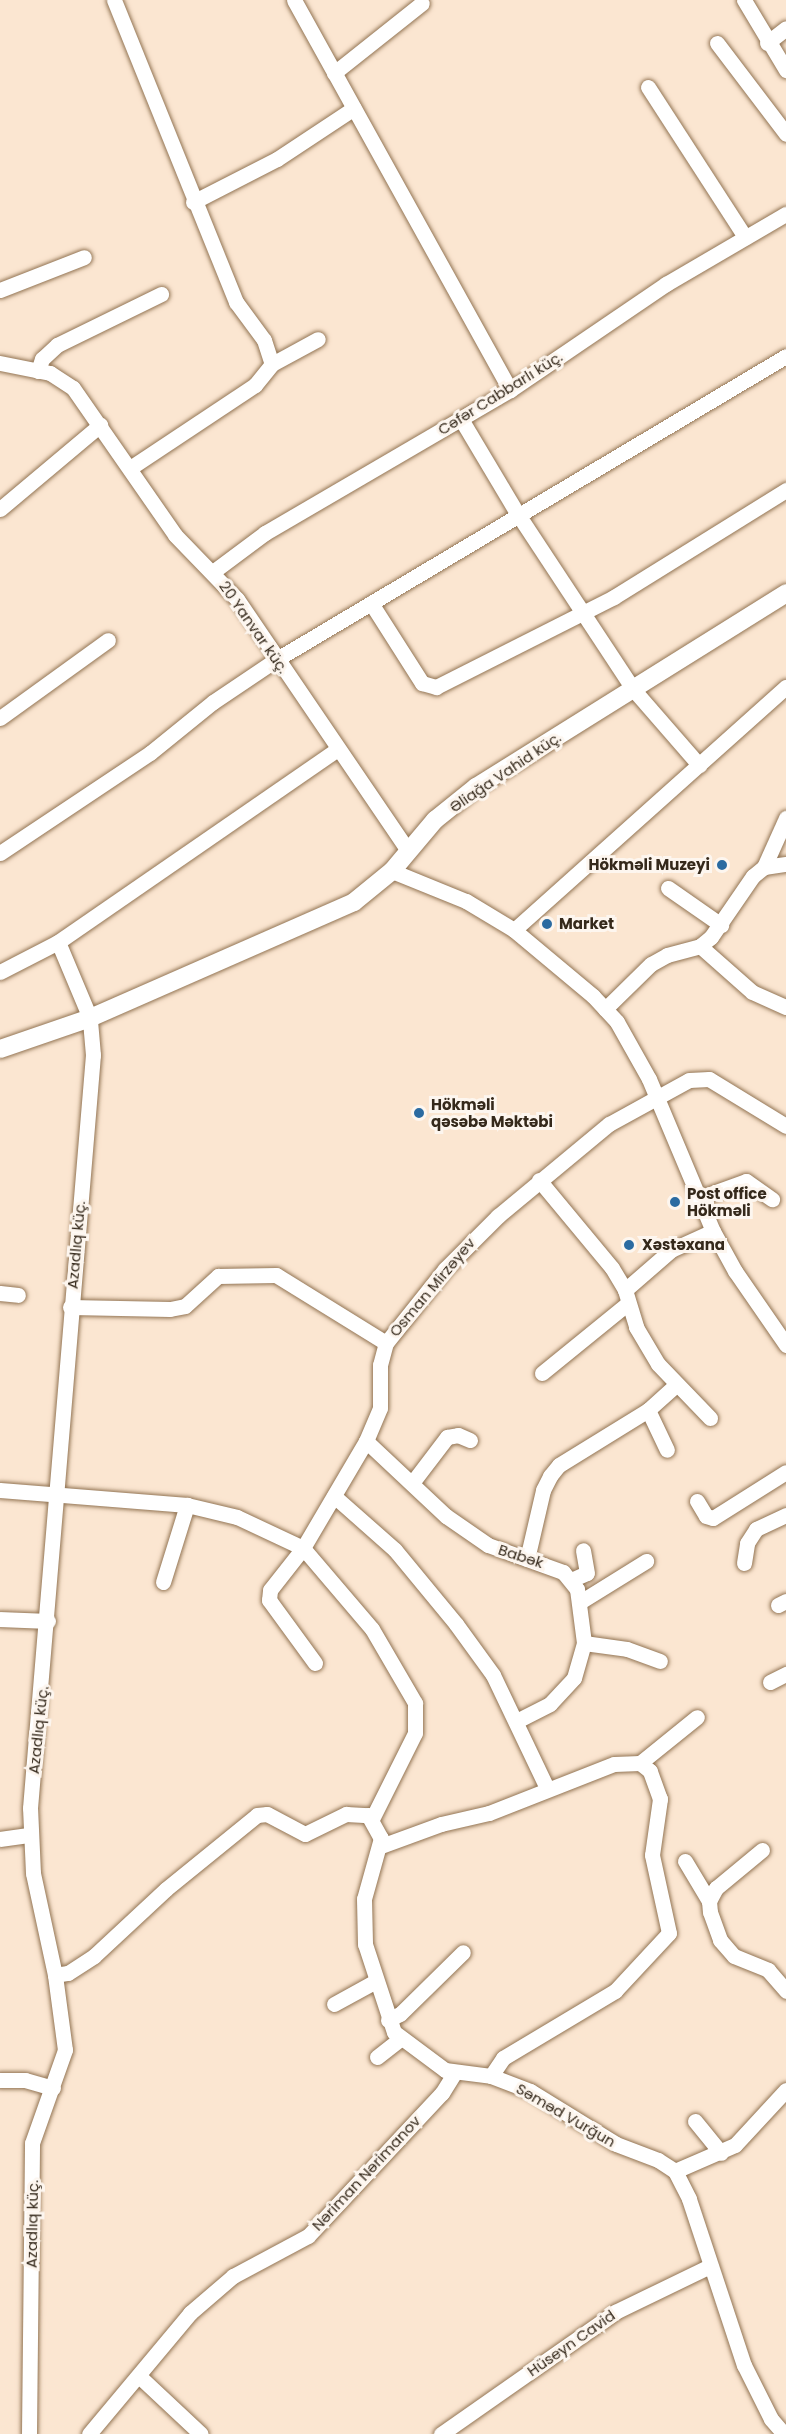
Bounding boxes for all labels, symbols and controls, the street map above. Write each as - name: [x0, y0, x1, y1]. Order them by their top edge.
- street label: Cəfər Cabbarlı küç.: [434, 347, 566, 439]
- street label: 20 Yanvar küç.: [216, 577, 292, 677]
- street label: Əliağa Vahid küç.: [446, 728, 564, 816]
- place label: Hökməli Muzeyi: [589, 856, 710, 874]
- marker: Hökməli Muzeyi: [715, 858, 729, 872]
- place label: Market: [559, 915, 614, 933]
- marker: Market: [540, 917, 554, 931]
- place label: Hökməli qəsəbə Məktəbi: [431, 1095, 553, 1130]
- marker: Hökməli qəsəbə Məktəbi: [412, 1106, 426, 1120]
- place label: Post office Hökməli: [687, 1184, 767, 1219]
- marker: Post office Hökməli: [668, 1195, 682, 1209]
- street label: Azadlıq küç.: [63, 1200, 89, 1290]
- street label: Osman Mirzəyev: [385, 1234, 479, 1340]
- marker: Xəstəxana: [620, 1236, 638, 1254]
- place label: Xəstəxana: [642, 1236, 725, 1254]
- street label: Babək: [496, 1540, 546, 1572]
- street label: Azadlıq küç.: [24, 1685, 52, 1775]
- street label: Səməd Vurğun: [513, 2079, 619, 2151]
- street label: Nəriman Nərimanov: [308, 2112, 424, 2234]
- street label: Azadlıq küç.: [22, 2180, 42, 2268]
- street label: Hüseyn Cavid: [524, 2306, 618, 2380]

